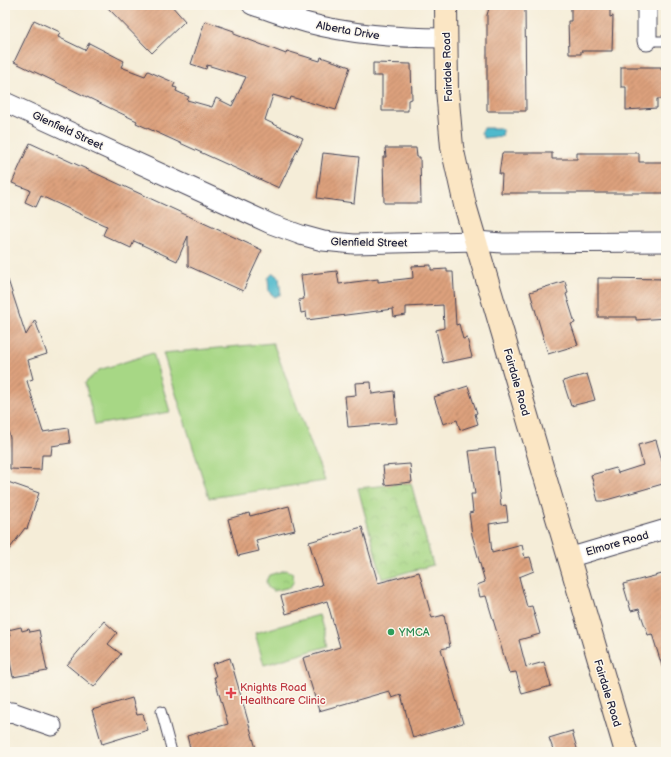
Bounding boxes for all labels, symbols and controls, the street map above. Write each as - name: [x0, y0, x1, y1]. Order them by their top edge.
- street label: Alberta Drive: [315, 19, 381, 43]
- street label: Fairdale Road: [440, 32, 455, 102]
- street label: Glenfield Street: [30, 108, 106, 153]
- street label: Glenfield Street: [330, 235, 408, 250]
- street label: Fairdale Road: [501, 347, 532, 417]
- street label: Elmore Road: [584, 528, 650, 559]
- place label: YMCA: [398, 626, 430, 639]
- marker: YMCA: [386, 627, 396, 637]
- street label: Fairdale Road: [591, 658, 624, 728]
- place label: Knights Road Healthcare Clinic: [240, 681, 326, 707]
- marker: Knights Road Healthcare Clinic: [225, 687, 237, 699]

